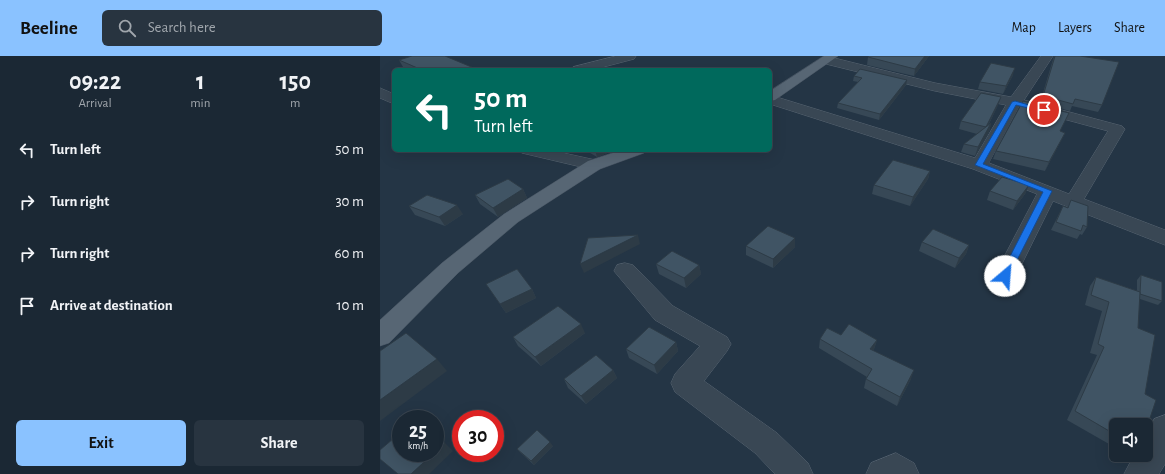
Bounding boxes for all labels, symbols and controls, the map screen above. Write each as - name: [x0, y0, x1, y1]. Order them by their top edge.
- search box: [102, 10, 382, 46]
- icon: search: [116, 17, 138, 39]
- text: Beeline: [20, 19, 78, 38]
- text: Search here: [148, 20, 216, 35]
- text: Map: [1011, 21, 1036, 35]
- text: Layers: [1058, 21, 1092, 35]
- text: Share: [1114, 21, 1145, 35]
- text: 09:22: [69, 70, 121, 94]
- text: 1: [196, 70, 205, 94]
- text: 150: [279, 70, 311, 94]
- icon: left: [408, 84, 460, 136]
- text: 50 m: [474, 85, 528, 113]
- pin: [1027, 93, 1061, 127]
- text: Arrival: [78, 97, 112, 110]
- text: min: [190, 97, 210, 110]
- text: m: [290, 97, 300, 110]
- icon: arrive: [1033, 99, 1055, 121]
- text: Turn left: [474, 118, 533, 136]
- icon: left: [16, 139, 38, 161]
- text: Turn left: [50, 142, 101, 157]
- text: 50 m: [335, 142, 364, 157]
- icon: right: [16, 191, 38, 213]
- text: Turn right: [50, 194, 109, 209]
- text: 30 m: [335, 194, 364, 209]
- icon: right: [16, 243, 38, 265]
- text: Turn right: [50, 246, 109, 261]
- text: 60 m: [335, 246, 364, 261]
- position arrow: [984, 255, 1026, 297]
- icon: arrive: [16, 295, 38, 317]
- text: Arrive at destination: [50, 298, 173, 313]
- text: 10 m: [336, 298, 364, 313]
- speed limit sign: 30: [452, 410, 504, 462]
- map controls: [1109, 418, 1153, 462]
- button: sound: [1109, 418, 1153, 462]
- button: Exit: [16, 420, 186, 466]
- button: Share: [194, 420, 364, 466]
- text: 25: [409, 421, 427, 441]
- text: km/h: [408, 441, 428, 451]

